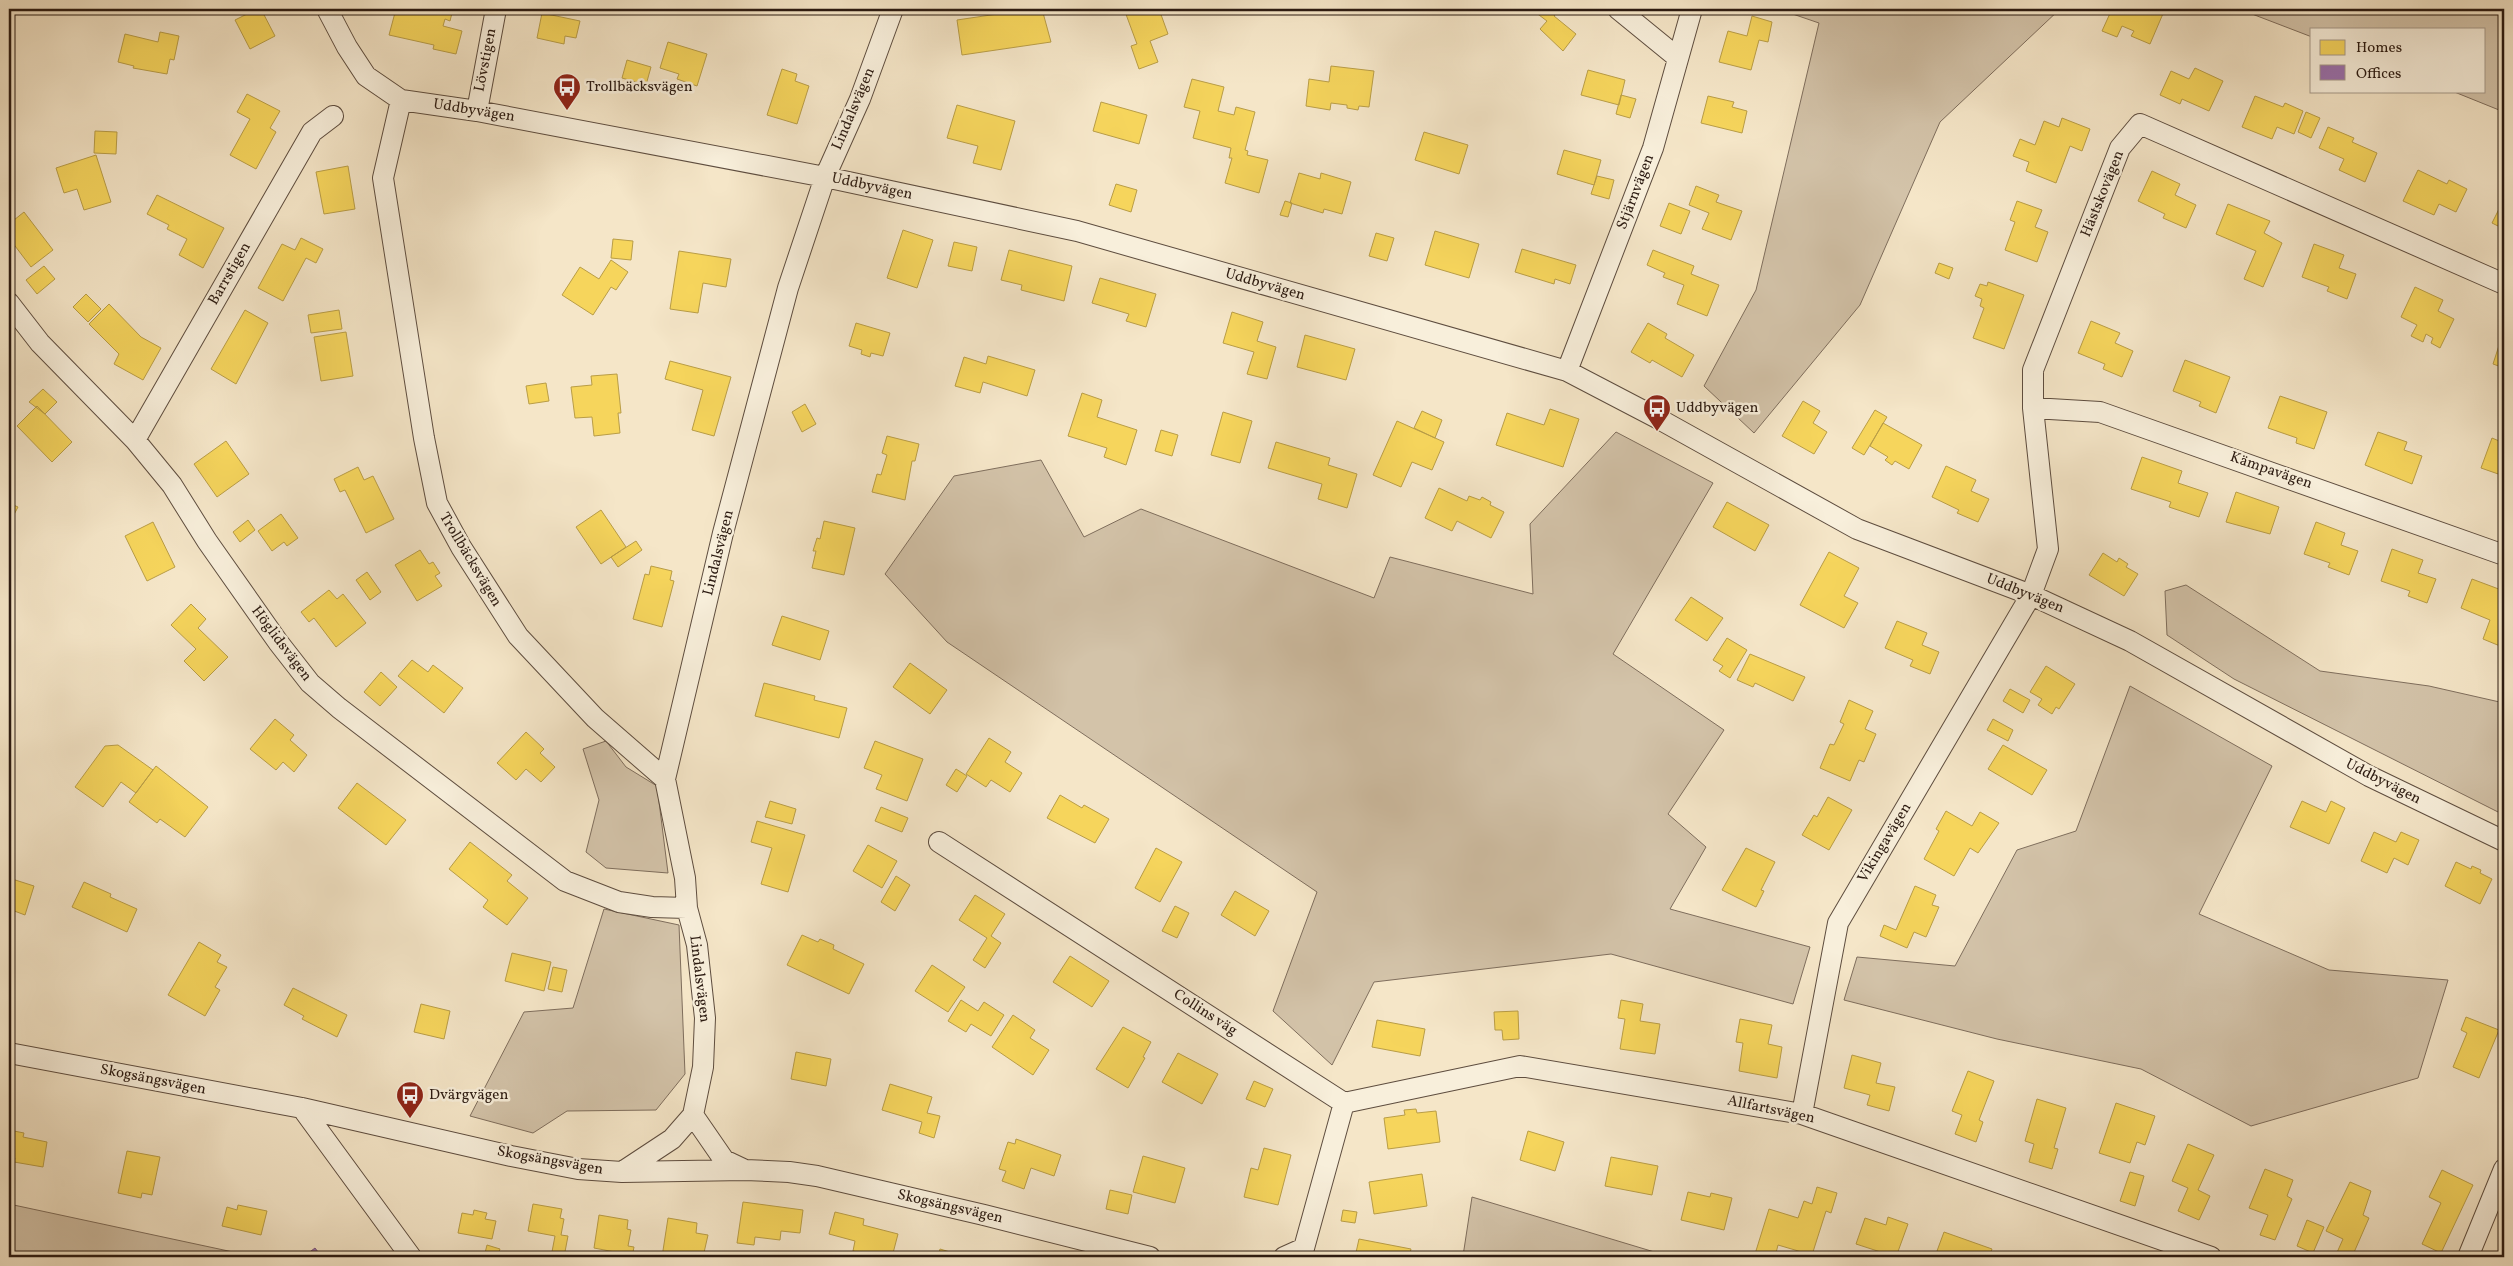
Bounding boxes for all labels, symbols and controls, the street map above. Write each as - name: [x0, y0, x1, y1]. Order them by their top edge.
- street label: Lövstigen: [470, 27, 502, 93]
- legend: [2310, 28, 2486, 92]
- text: Homes: [2356, 38, 2402, 59]
- text: Offices: [2356, 64, 2401, 85]
- street label: Lindalsvägen: [827, 65, 881, 153]
- bus stop icon: Trollbäcksvägen: [552, 72, 582, 111]
- place label: Trollbäcksvägen: [586, 77, 693, 98]
- street label: Uddbyvägen: [432, 94, 516, 128]
- street label: Hästskovägen: [2076, 147, 2130, 240]
- street label: Stjärnvägen: [1612, 151, 1660, 233]
- street label: Uddbyvägen: [830, 168, 914, 206]
- street label: Barrstigen: [204, 239, 256, 309]
- street label: Uddbyvägen: [1223, 264, 1308, 306]
- bus stop icon: Uddbyvägen: [1642, 393, 1672, 432]
- place label: Uddbyvägen: [1676, 398, 1758, 419]
- street label: Kämpavägen: [2227, 447, 2315, 495]
- street label: Lindalsvägen: [698, 508, 740, 598]
- street label: Trollbäcksvägen: [434, 509, 506, 611]
- street label: Uddbyvägen: [1983, 569, 2067, 619]
- street label: Höglidsvägen: [246, 602, 316, 686]
- street label: Uddbyvägen: [2342, 754, 2424, 810]
- street label: Vikingavägen: [1853, 799, 1917, 887]
- street label: Lindalsvägen: [683, 934, 715, 1024]
- street label: Collins väg: [1169, 985, 1241, 1042]
- street label: Skogsängsvägen: [98, 1059, 208, 1101]
- bus stop icon: Dvärgvägen: [395, 1080, 425, 1119]
- place label: Dvärgvägen: [429, 1085, 508, 1106]
- street label: Allfartsvägen: [1725, 1090, 1817, 1130]
- street label: Skogsängsvägen: [495, 1141, 605, 1181]
- street label: Skogsängsvägen: [895, 1185, 1005, 1229]

